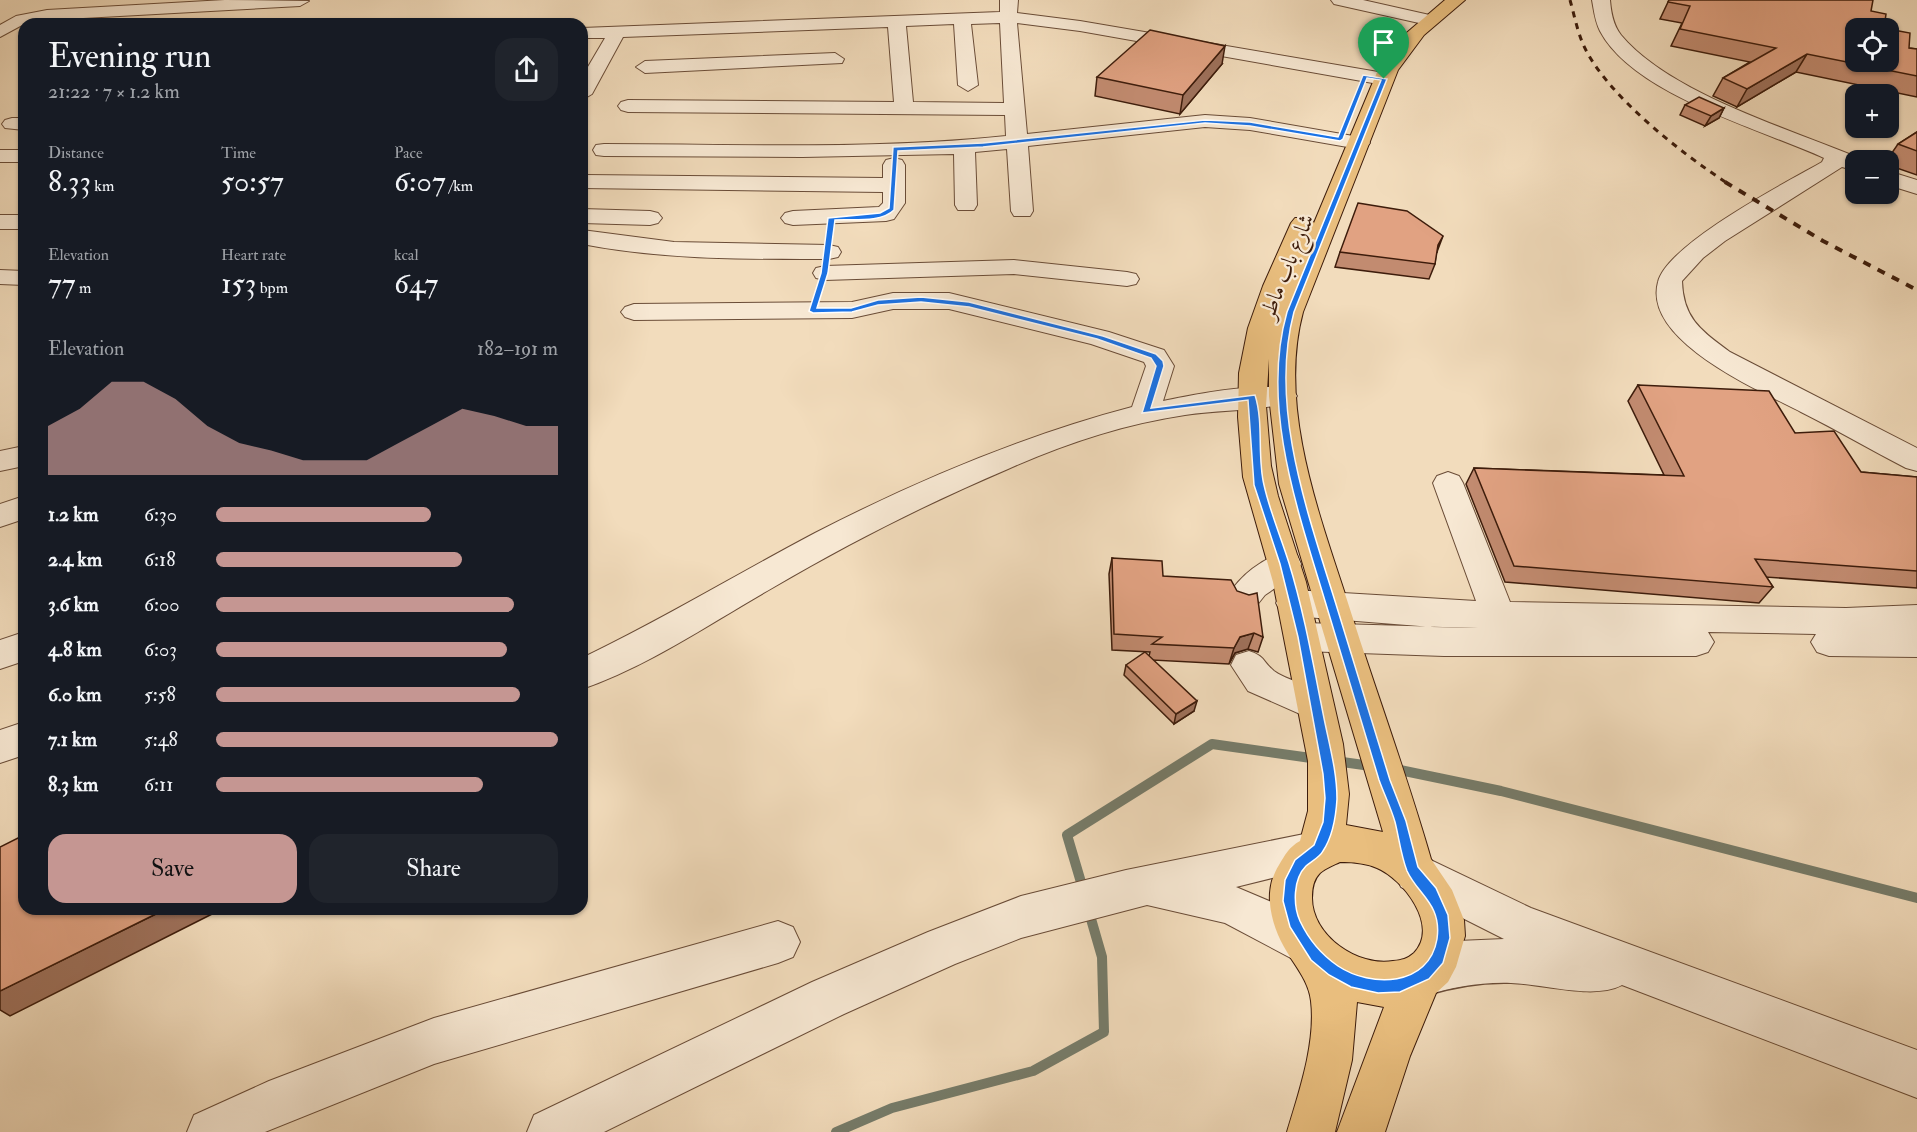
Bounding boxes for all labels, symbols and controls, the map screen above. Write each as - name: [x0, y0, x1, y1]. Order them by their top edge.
- pin: [1358, 17, 1409, 79]
- map controls: [1845, 18, 1899, 204]
- button: locate: [1845, 18, 1899, 72]
- icon: arrive: [1367, 26, 1400, 59]
- text: Evening run: [48, 36, 211, 77]
- button: share: [495, 38, 558, 101]
- text: 21:22 · 7 × 1.2 km: [48, 79, 180, 104]
- button: +: [1845, 84, 1899, 138]
- text: Distance: [48, 143, 104, 163]
- text: Time: [221, 143, 256, 163]
- text: Pace: [394, 143, 423, 163]
- button: −: [1845, 150, 1899, 204]
- text: 8.33: [48, 163, 91, 200]
- text: 50:57: [221, 163, 284, 200]
- text: 6:07: [394, 163, 446, 200]
- text: km: [91, 176, 114, 196]
- text: /km: [446, 176, 473, 196]
- street label: شارع باب ماطر: [1252, 210, 1324, 326]
- text: Elevation: [48, 245, 109, 265]
- text: Heart rate: [221, 245, 286, 265]
- text: kcal: [394, 245, 419, 265]
- text: 77: [48, 265, 76, 302]
- text: 153: [221, 265, 256, 302]
- text: 647: [394, 265, 438, 302]
- text: m: [76, 278, 91, 298]
- text: bpm: [256, 278, 288, 298]
- text: Elevation: [48, 336, 124, 361]
- text: 182–191 m: [477, 336, 558, 361]
- text: 1.2 km: [48, 502, 98, 527]
- text: 6:30: [144, 502, 177, 527]
- text: 2.4 km: [48, 547, 102, 572]
- text: 6:18: [144, 547, 176, 572]
- text: 3.6 km: [48, 592, 99, 617]
- text: 6:00: [144, 592, 180, 617]
- text: 4.8 km: [48, 637, 102, 662]
- text: 6:03: [144, 637, 177, 662]
- text: 6.0 km: [48, 682, 101, 707]
- text: 5:58: [144, 682, 176, 707]
- text: 7.1 km: [48, 727, 97, 752]
- text: 5:48: [144, 727, 178, 752]
- text: 8.3 km: [48, 772, 98, 797]
- text: 6:11: [144, 772, 173, 797]
- button: Save: [48, 834, 297, 903]
- button: Share: [309, 834, 558, 903]

